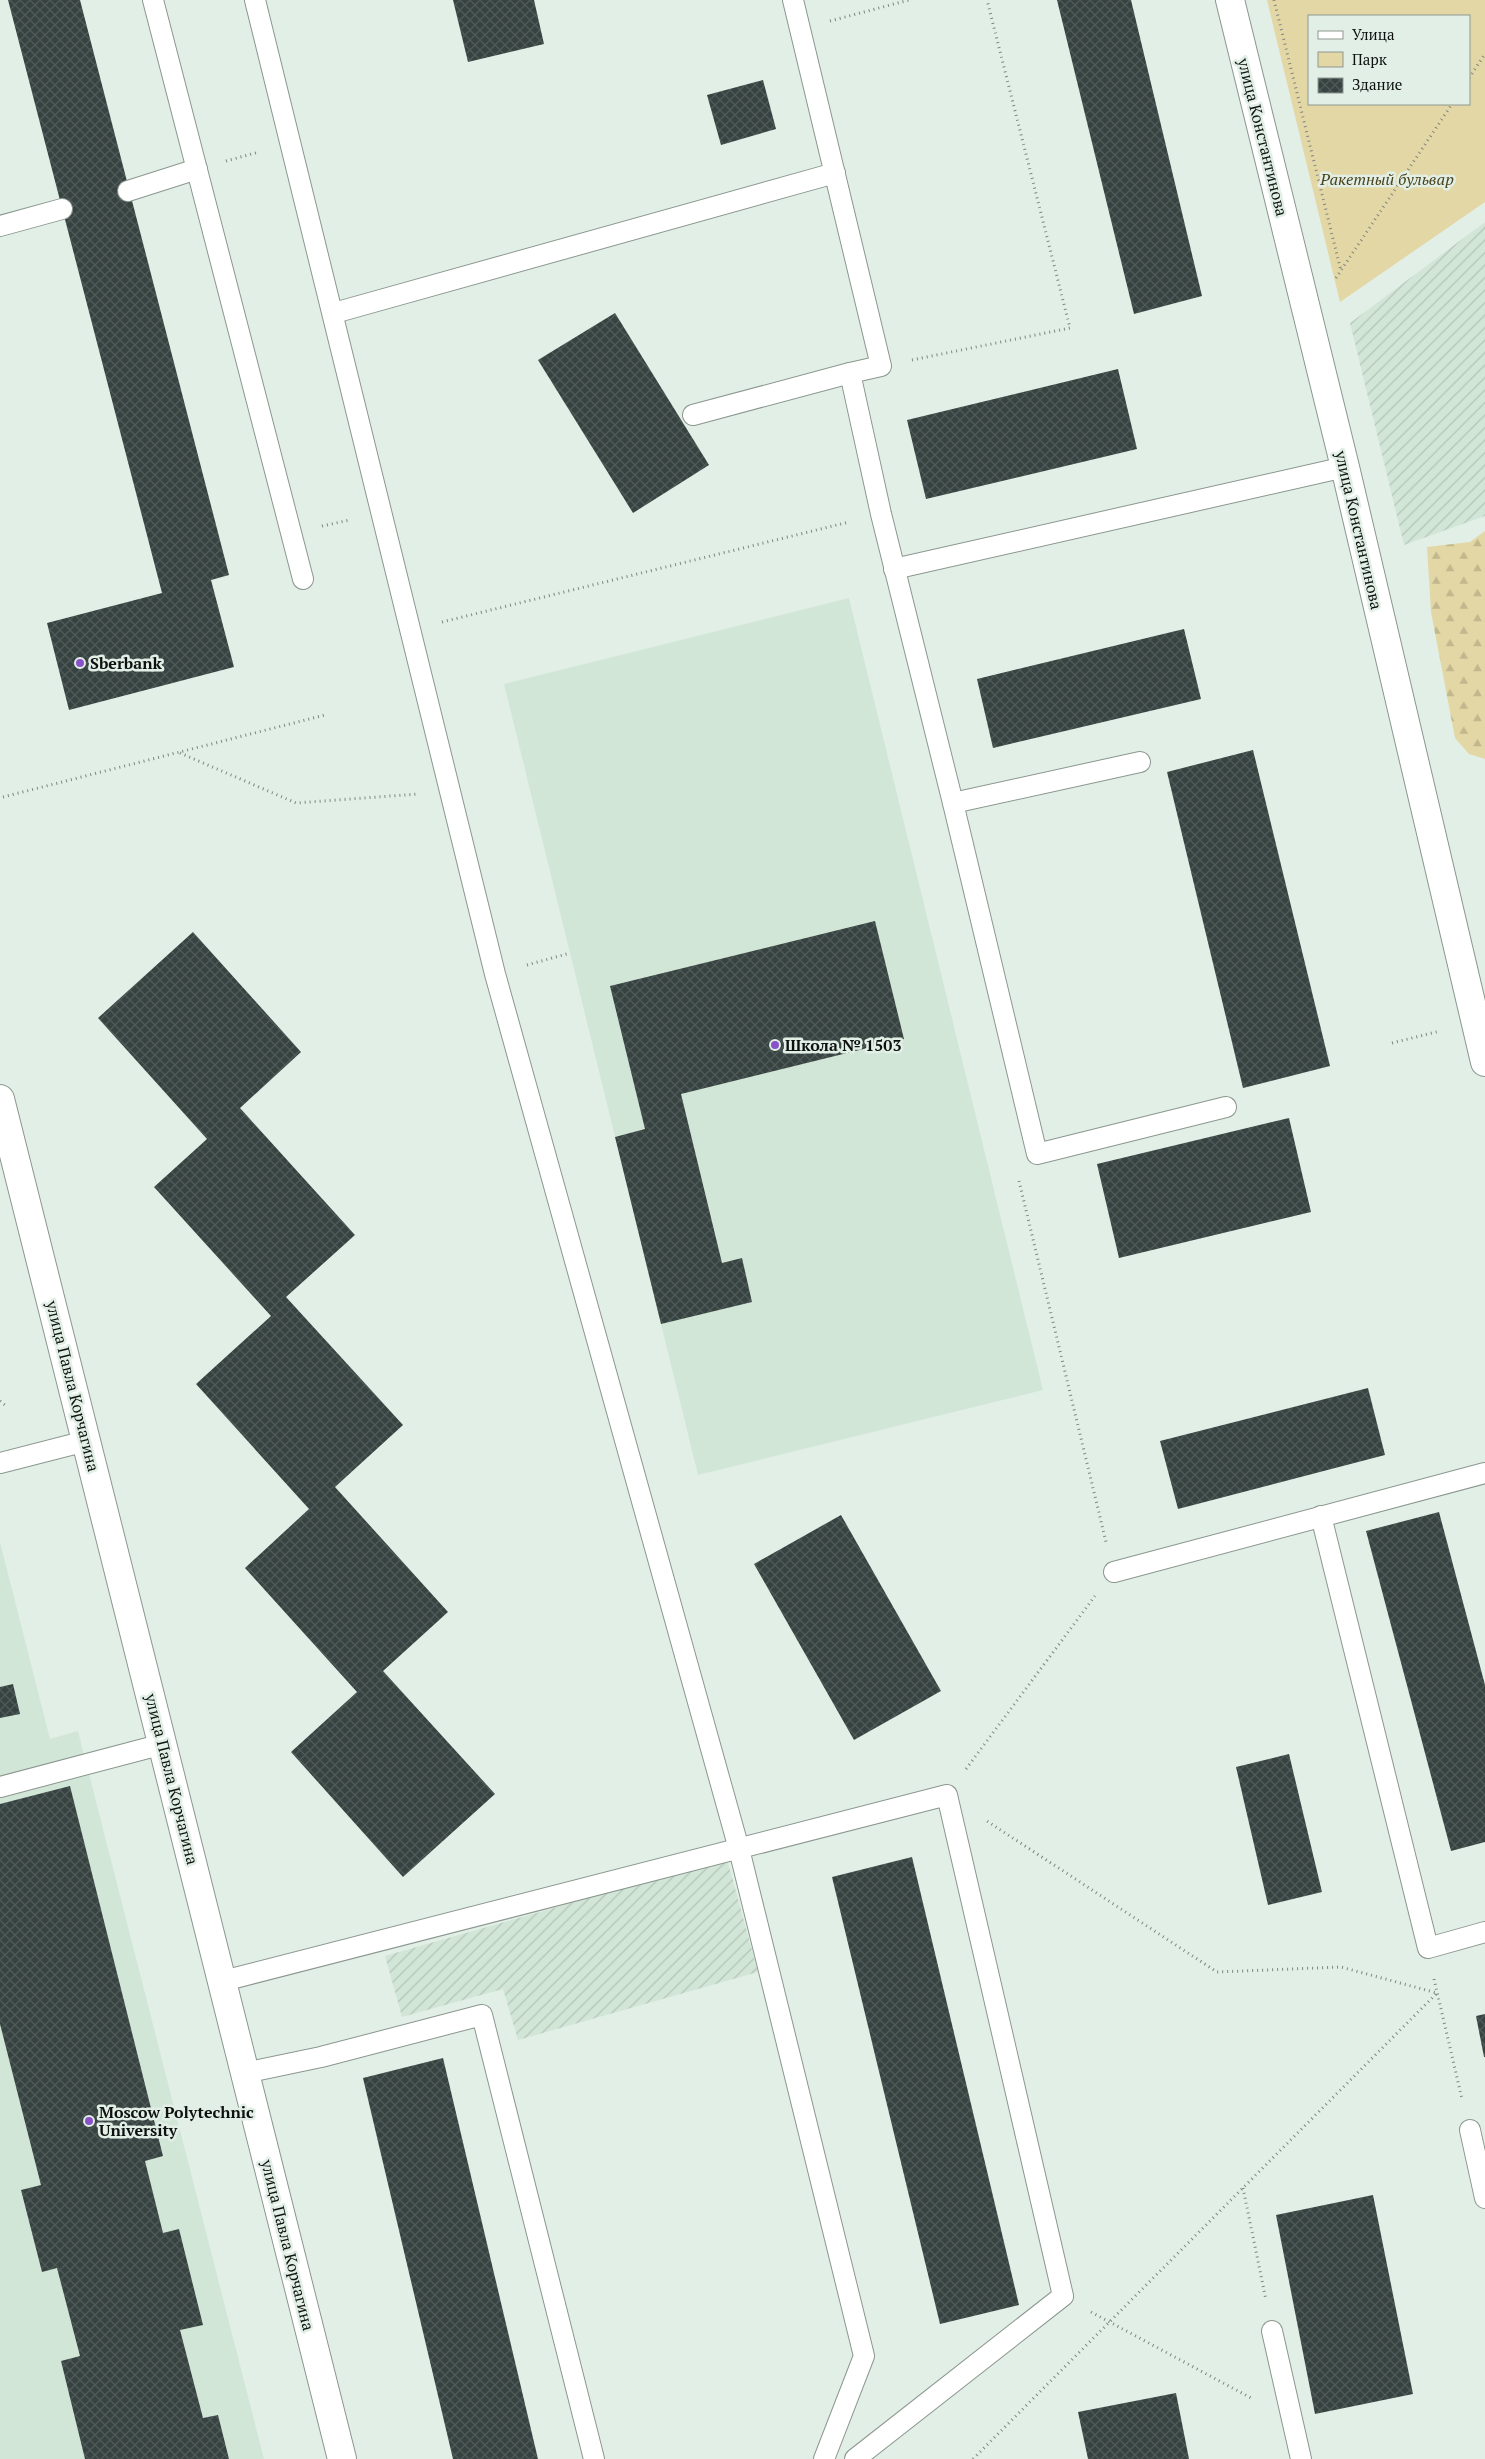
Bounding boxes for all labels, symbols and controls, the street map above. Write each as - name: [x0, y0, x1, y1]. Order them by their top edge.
- legend: [1308, 15, 1470, 105]
- text: Улица: [1352, 24, 1395, 44]
- text: Парк: [1352, 49, 1388, 69]
- street label: улица Константинова: [1232, 55, 1293, 218]
- text: Здание: [1352, 74, 1402, 94]
- park label: Ракетный бульвар: [1319, 168, 1454, 190]
- street label: улица Константинова: [1330, 447, 1388, 612]
- place label: Sberbank: [90, 652, 162, 674]
- marker: Sberbank: [74, 657, 86, 669]
- place label: Школа № 1503: [785, 1034, 901, 1056]
- marker: Школа № 1503: [769, 1039, 781, 1051]
- street label: улица Павла Корчагина: [41, 1297, 105, 1474]
- street label: улица Павла Корчагина: [140, 1690, 204, 1867]
- place label: Moscow Polytechnic University: [99, 2101, 254, 2141]
- marker: Moscow Polytechnic University: [83, 2115, 95, 2127]
- street label: улица Павла Корчагина: [256, 2156, 320, 2333]

